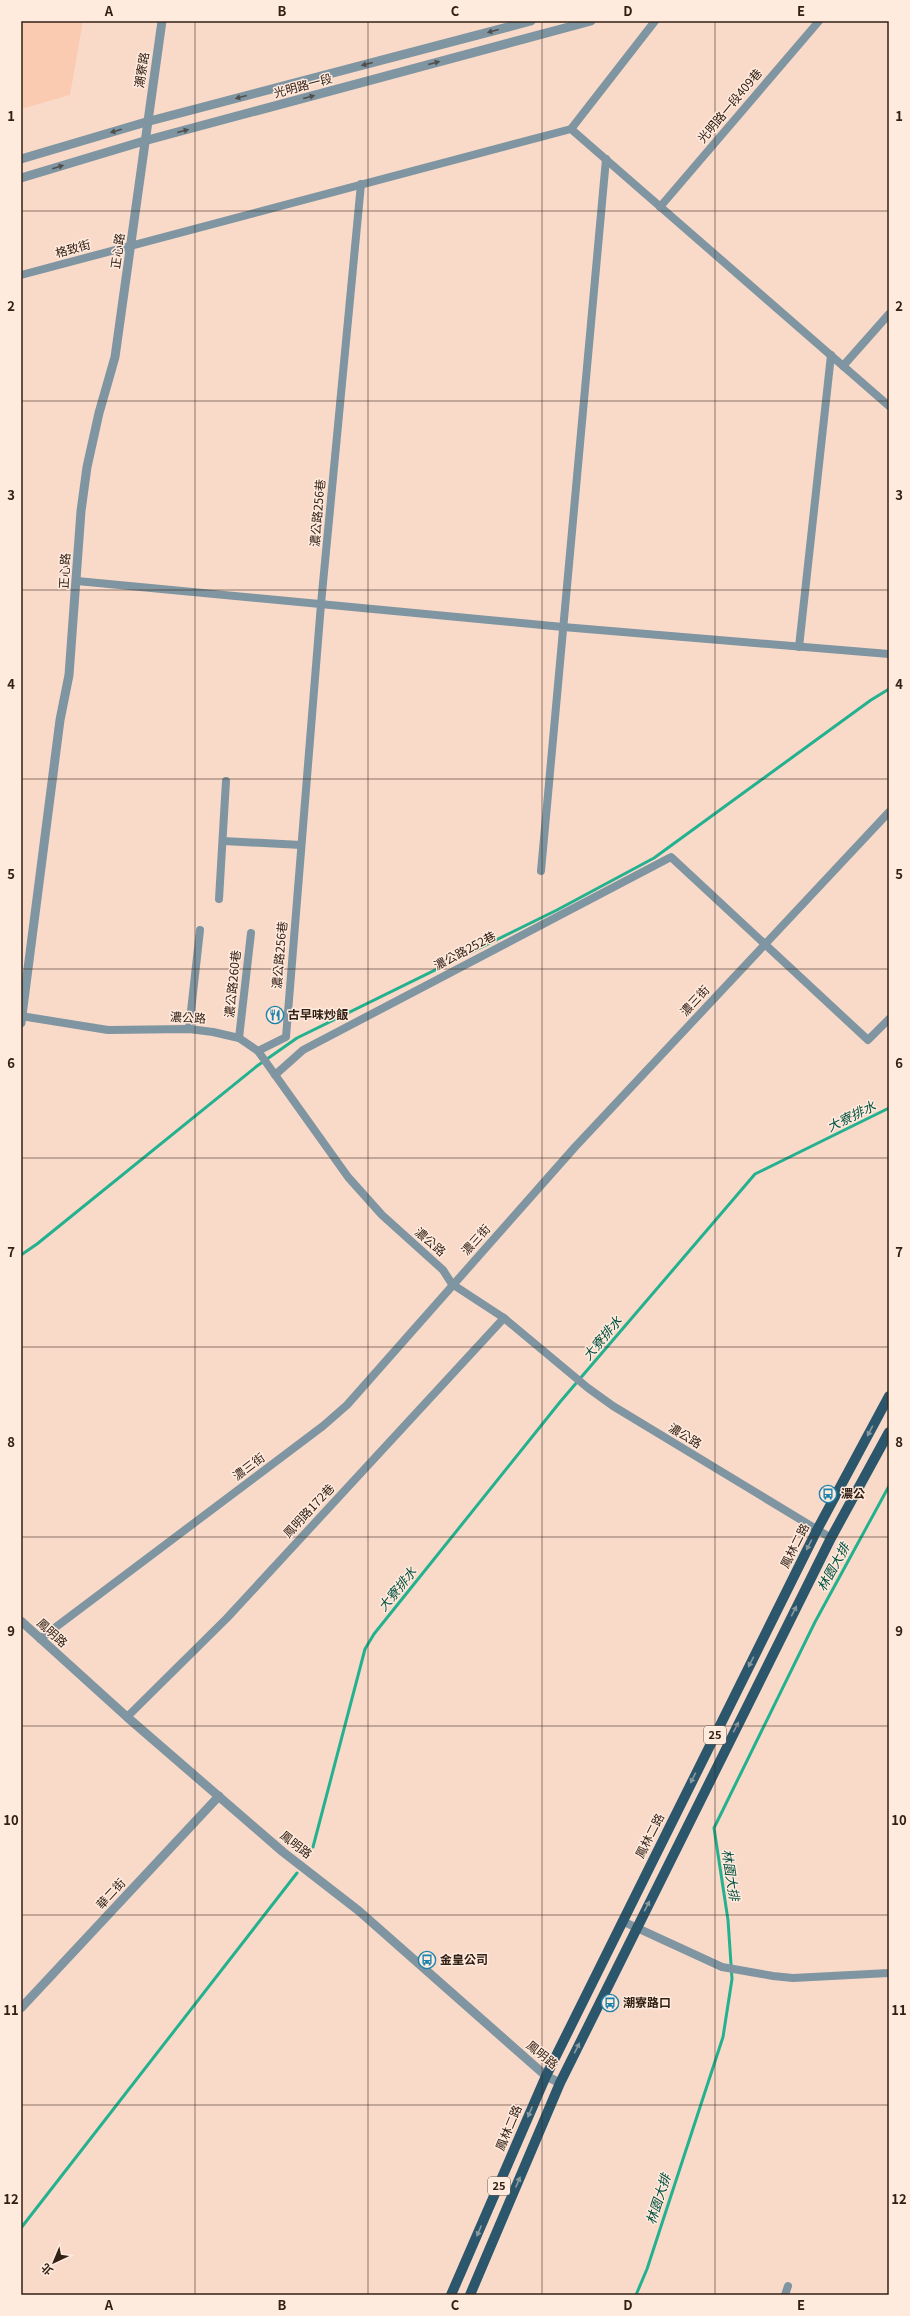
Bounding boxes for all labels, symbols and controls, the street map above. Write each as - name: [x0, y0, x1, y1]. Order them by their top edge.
- text: A: [104, 1, 114, 20]
- text: B: [278, 1, 287, 20]
- text: C: [451, 1, 460, 20]
- text: D: [623, 1, 633, 20]
- text: E: [797, 1, 805, 20]
- one-way arrow: [487, 28, 499, 34]
- street label: 潮寮路: [129, 51, 152, 89]
- one-way arrow: [429, 60, 441, 66]
- one-way arrow: [361, 61, 373, 67]
- street label: 光明路一段409巷: [693, 64, 765, 146]
- street label: 光明路一段: [271, 69, 334, 101]
- one-way arrow: [235, 94, 247, 100]
- one-way arrow: [303, 94, 315, 100]
- text: 1: [7, 106, 15, 125]
- text: 1: [895, 106, 903, 125]
- one-way arrow: [110, 128, 122, 134]
- one-way arrow: [178, 128, 190, 134]
- one-way arrow: [53, 164, 65, 170]
- street label: 正心路: [106, 232, 127, 270]
- street label: 格致街: [53, 235, 92, 260]
- text: 2: [7, 296, 15, 315]
- text: 2: [895, 296, 903, 315]
- street label: 濃公路256巷: [305, 478, 328, 547]
- text: 3: [7, 485, 15, 504]
- text: 3: [895, 485, 903, 504]
- street label: 正心路: [54, 552, 73, 589]
- text: 4: [7, 674, 15, 693]
- text: 4: [895, 674, 903, 693]
- text: 5: [7, 864, 15, 883]
- text: 5: [895, 864, 903, 883]
- street label: 濃公路256巷: [267, 920, 290, 989]
- street label: 濃公路252巷: [430, 926, 498, 973]
- street label: 濃公路260巷: [220, 949, 244, 1019]
- street label: 濃三街: [675, 981, 712, 1019]
- restaurant icon: 古早味炒飯: [265, 1005, 285, 1025]
- place label: 古早味炒飯: [288, 1005, 349, 1022]
- street label: 濃公路: [170, 1007, 207, 1026]
- text: 6: [7, 1053, 15, 1072]
- text: 6: [895, 1053, 903, 1072]
- water label: 大寮排水: [823, 1095, 879, 1135]
- street label: 濃三街: [457, 1220, 493, 1258]
- street label: 濃公路: [412, 1223, 450, 1259]
- text: 7: [7, 1242, 15, 1261]
- text: 7: [895, 1242, 903, 1261]
- water label: 大寮排水: [578, 1311, 626, 1364]
- street label: 濃公路: [666, 1418, 706, 1451]
- one-way arrow: [867, 1425, 874, 1437]
- text: 8: [7, 1432, 15, 1451]
- text: 8: [895, 1432, 903, 1451]
- street label: 濃三街: [229, 1448, 268, 1483]
- street label: 鳳明路172巷: [279, 1479, 337, 1541]
- bus stop icon: 濃公: [818, 1484, 838, 1504]
- place label: 濃公: [841, 1484, 865, 1501]
- street label: 鳳林二路: [775, 1520, 812, 1571]
- water label: 林園大排: [812, 1538, 854, 1594]
- one-way arrow: [806, 1540, 812, 1551]
- water label: 大寮排水: [373, 1562, 421, 1615]
- one-way arrow: [791, 1605, 797, 1616]
- street label: 鳳明路: [34, 1614, 72, 1650]
- text: 9: [7, 1621, 15, 1640]
- text: 9: [895, 1621, 903, 1640]
- one-way arrow: [748, 1656, 754, 1667]
- one-way arrow: [733, 1721, 739, 1733]
- road number: 25: [704, 1726, 726, 1744]
- one-way arrow: [690, 1772, 696, 1784]
- text: 10: [3, 1810, 19, 1829]
- street label: 鳳林二路: [630, 1810, 667, 1861]
- text: 10: [891, 1810, 907, 1829]
- street label: 鳳明路: [278, 1826, 316, 1862]
- water label: 林園大排: [718, 1848, 745, 1904]
- street label: 華二街: [91, 1874, 128, 1912]
- one-way arrow: [644, 1900, 650, 1912]
- bus stop icon: 金皇公司: [417, 1950, 437, 1970]
- place label: 金皇公司: [440, 1950, 488, 1967]
- bus stop icon: 潮寮路口: [600, 1993, 620, 2013]
- place label: 潮寮路口: [623, 1993, 671, 2010]
- text: 11: [3, 2000, 19, 2019]
- text: 11: [891, 2000, 907, 2019]
- street label: 鳳明路: [524, 2036, 562, 2072]
- one-way arrow: [574, 2042, 580, 2053]
- street label: 鳳林二路: [490, 2102, 525, 2153]
- one-way arrow: [527, 2106, 534, 2118]
- water label: 林園大排: [640, 2169, 675, 2227]
- one-way arrow: [515, 2176, 521, 2187]
- road number: 25: [488, 2177, 510, 2195]
- text: 12: [3, 2189, 19, 2208]
- text: 12: [891, 2189, 907, 2208]
- one-way arrow: [476, 2226, 482, 2237]
- north arrow: [34, 2242, 74, 2282]
- text: 北: [37, 2260, 56, 2279]
- text: A: [104, 2295, 114, 2314]
- text: B: [278, 2295, 287, 2314]
- text: C: [451, 2295, 460, 2314]
- text: D: [623, 2295, 633, 2314]
- text: E: [797, 2295, 805, 2314]

